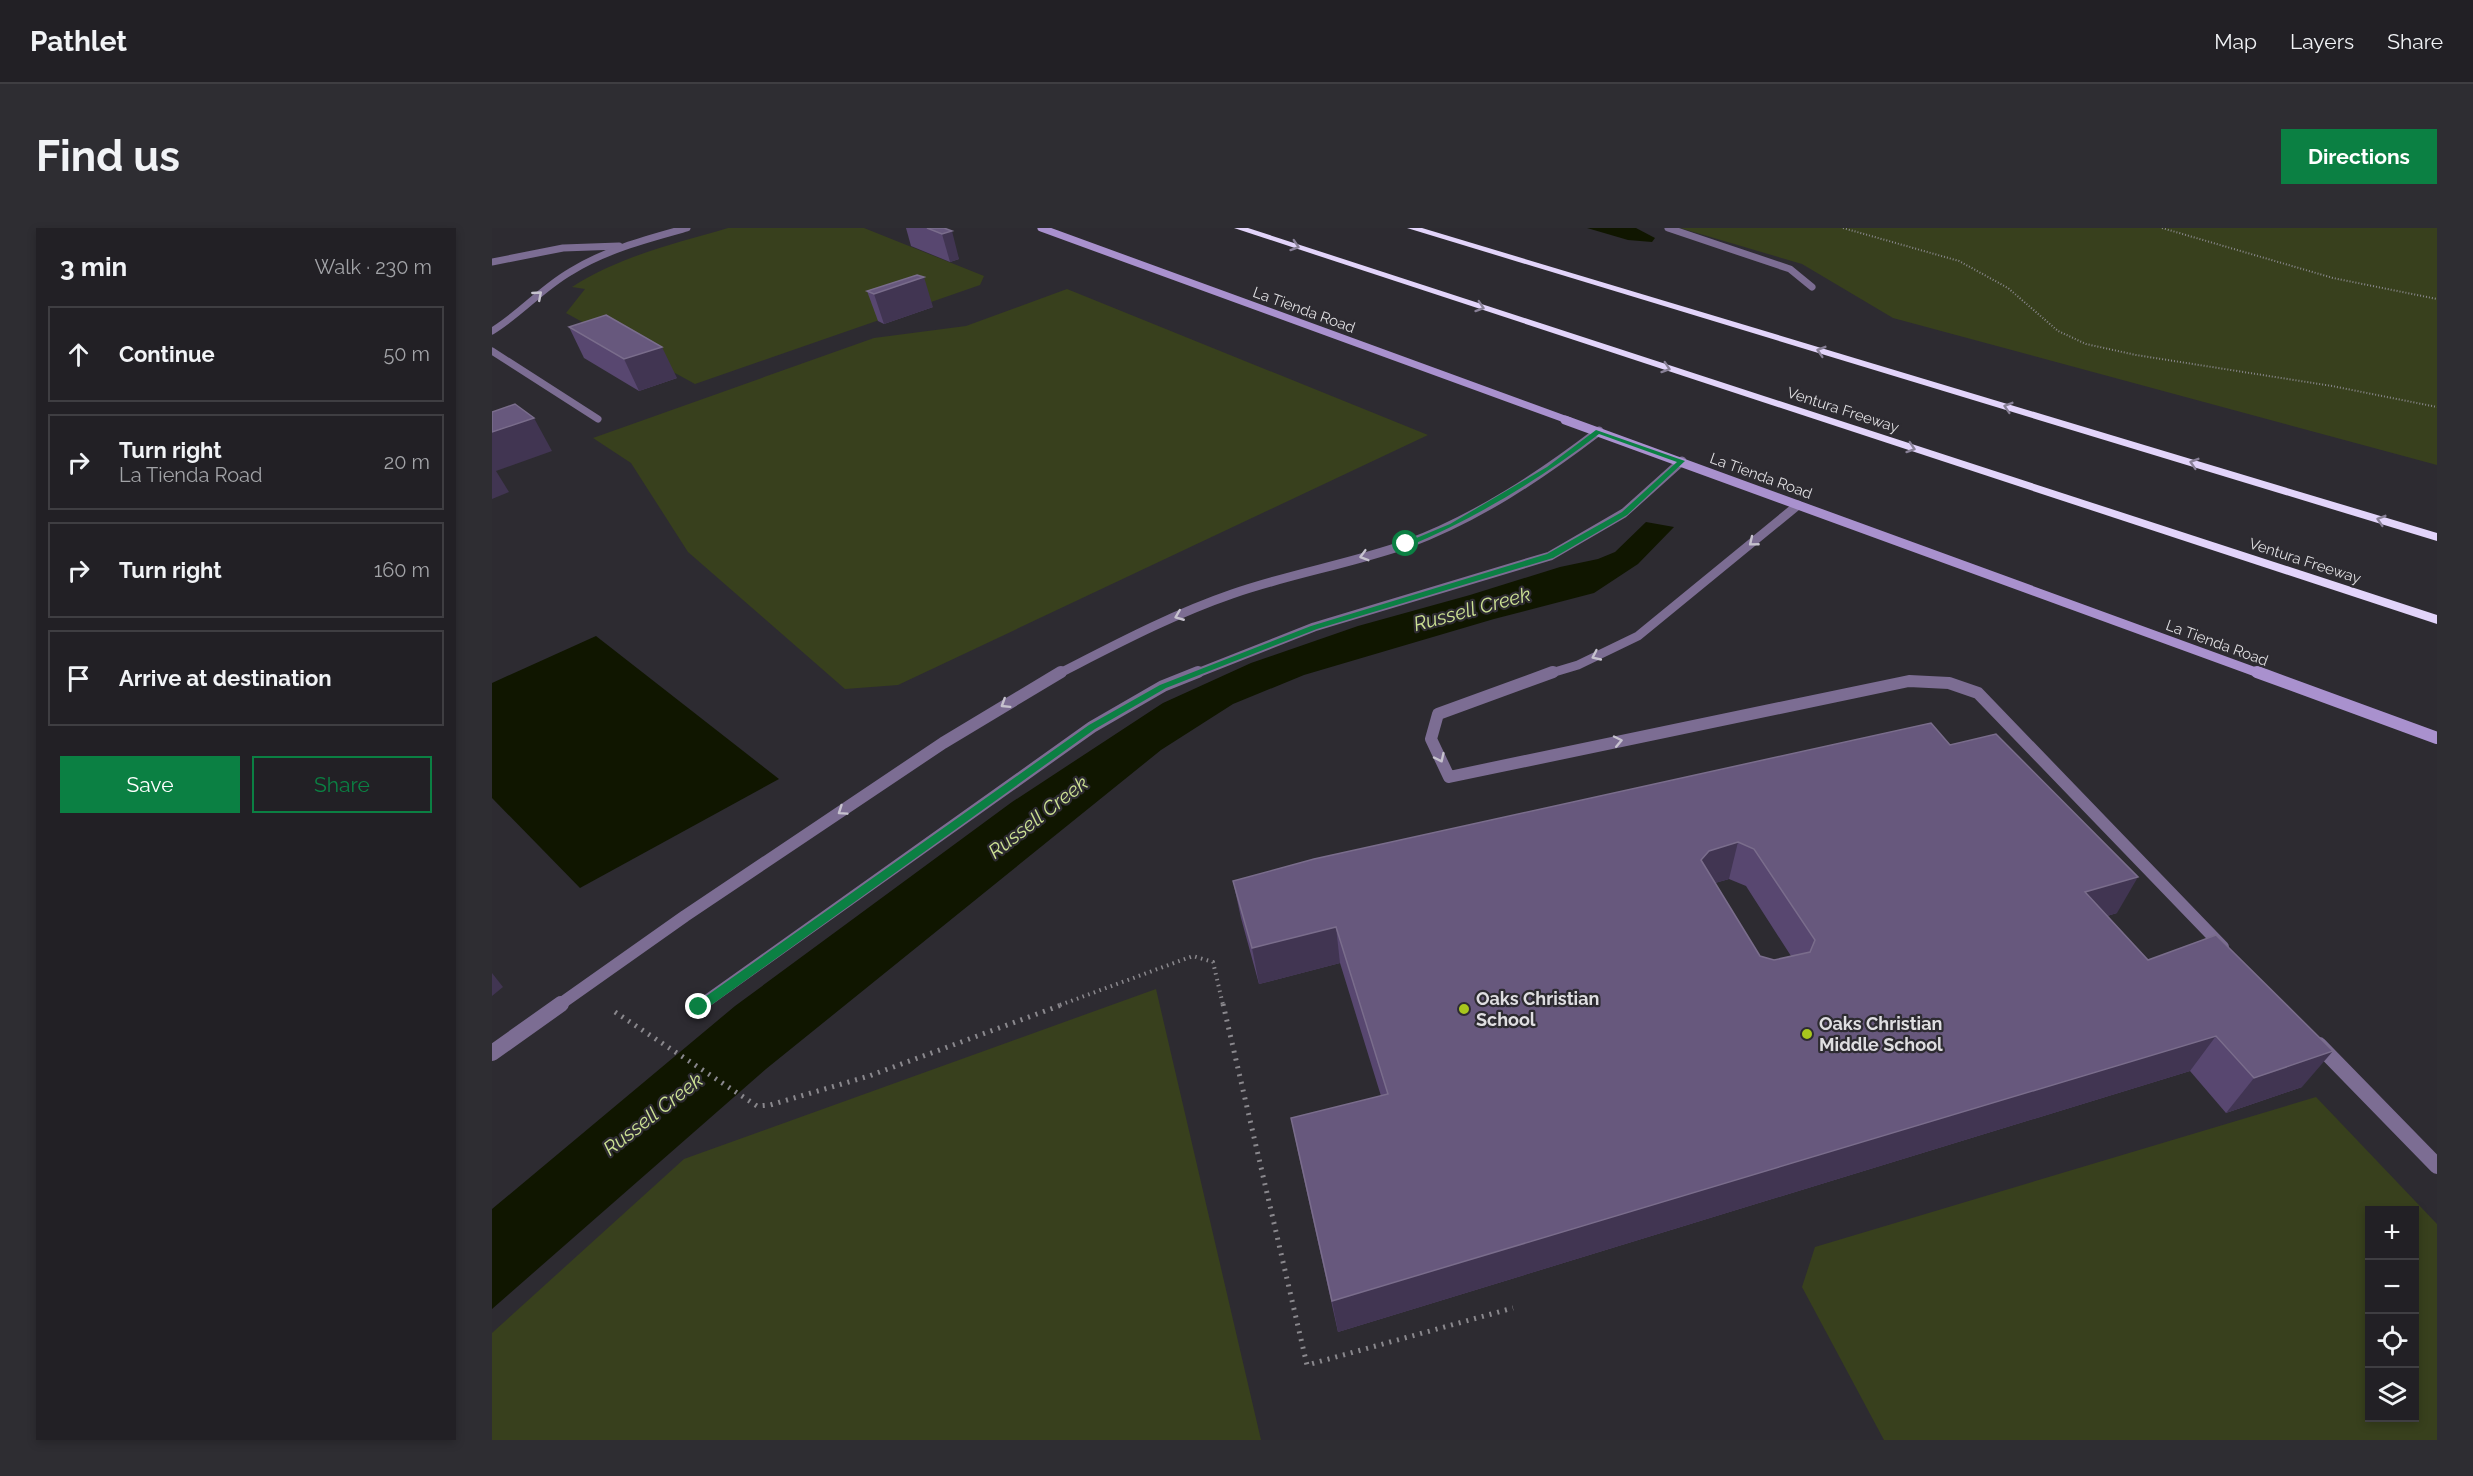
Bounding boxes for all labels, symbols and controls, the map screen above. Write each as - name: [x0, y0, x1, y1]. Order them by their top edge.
- text: Pathlet: [30, 25, 127, 58]
- text: Map: [2214, 29, 2257, 54]
- text: Layers: [2290, 29, 2354, 54]
- text: Share: [2387, 29, 2443, 54]
- button: Directions: [2281, 129, 2437, 184]
- text: Find us: [36, 132, 180, 181]
- one-way arrow: [1289, 239, 1300, 251]
- text: 3 min: [60, 252, 127, 282]
- text: Walk · 230 m: [314, 255, 432, 279]
- street label: La Tienda Road: [1250, 283, 1358, 337]
- one-way arrow: [531, 291, 542, 302]
- one-way arrow: [1474, 300, 1485, 312]
- icon: ahead: [62, 338, 95, 371]
- text: Continue: [119, 341, 215, 367]
- text: 50 m: [383, 342, 430, 366]
- one-way arrow: [1816, 346, 1827, 358]
- one-way arrow: [1660, 360, 1671, 373]
- street label: Ventura Freeway: [1785, 383, 1901, 437]
- one-way arrow: [2003, 402, 2013, 414]
- text: Turn right: [119, 437, 222, 463]
- one-way arrow: [1905, 441, 1916, 453]
- icon: right: [62, 446, 95, 479]
- street label: La Tienda Road: [1707, 449, 1815, 503]
- text: 20 m: [384, 450, 430, 474]
- one-way arrow: [2189, 458, 2200, 471]
- text: La Tienda Road: [119, 463, 262, 487]
- one-way arrow: [2376, 515, 2387, 527]
- route start: [1392, 530, 1418, 556]
- one-way arrow: [1749, 534, 1760, 545]
- street label: Ventura Freeway: [2247, 534, 2363, 588]
- one-way arrow: [1359, 549, 1370, 561]
- icon: right: [62, 554, 95, 587]
- text: Turn right: [119, 557, 222, 583]
- text: 160 m: [374, 558, 430, 582]
- water label: Russell Creek: [1411, 582, 1533, 636]
- one-way arrow: [1174, 609, 1185, 621]
- street label: La Tienda Road: [2163, 616, 2271, 670]
- one-way arrow: [1592, 648, 1603, 660]
- icon: arrive: [62, 662, 95, 695]
- text: Arrive at destination: [119, 665, 332, 691]
- one-way arrow: [1001, 697, 1011, 709]
- one-way arrow: [1613, 735, 1623, 748]
- one-way arrow: [1432, 752, 1444, 763]
- button: Save: [60, 756, 240, 813]
- button: Share: [252, 756, 432, 813]
- water label: Russell Creek: [983, 770, 1093, 863]
- one-way arrow: [838, 804, 849, 815]
- place label: Oaks Christian School: [1476, 988, 1599, 1030]
- route end: [685, 993, 711, 1019]
- marker: Oaks Christian School: [1457, 1002, 1471, 1016]
- place label: Oaks Christian Middle School: [1819, 1013, 1943, 1055]
- marker: Oaks Christian Middle School: [1800, 1027, 1814, 1041]
- water label: Russell Creek: [598, 1067, 708, 1160]
- map controls: [2365, 1206, 2419, 1422]
- button: +: [2365, 1206, 2419, 1260]
- button: −: [2365, 1260, 2419, 1314]
- button: locate: [2365, 1314, 2419, 1368]
- button: layers: [2365, 1368, 2419, 1422]

